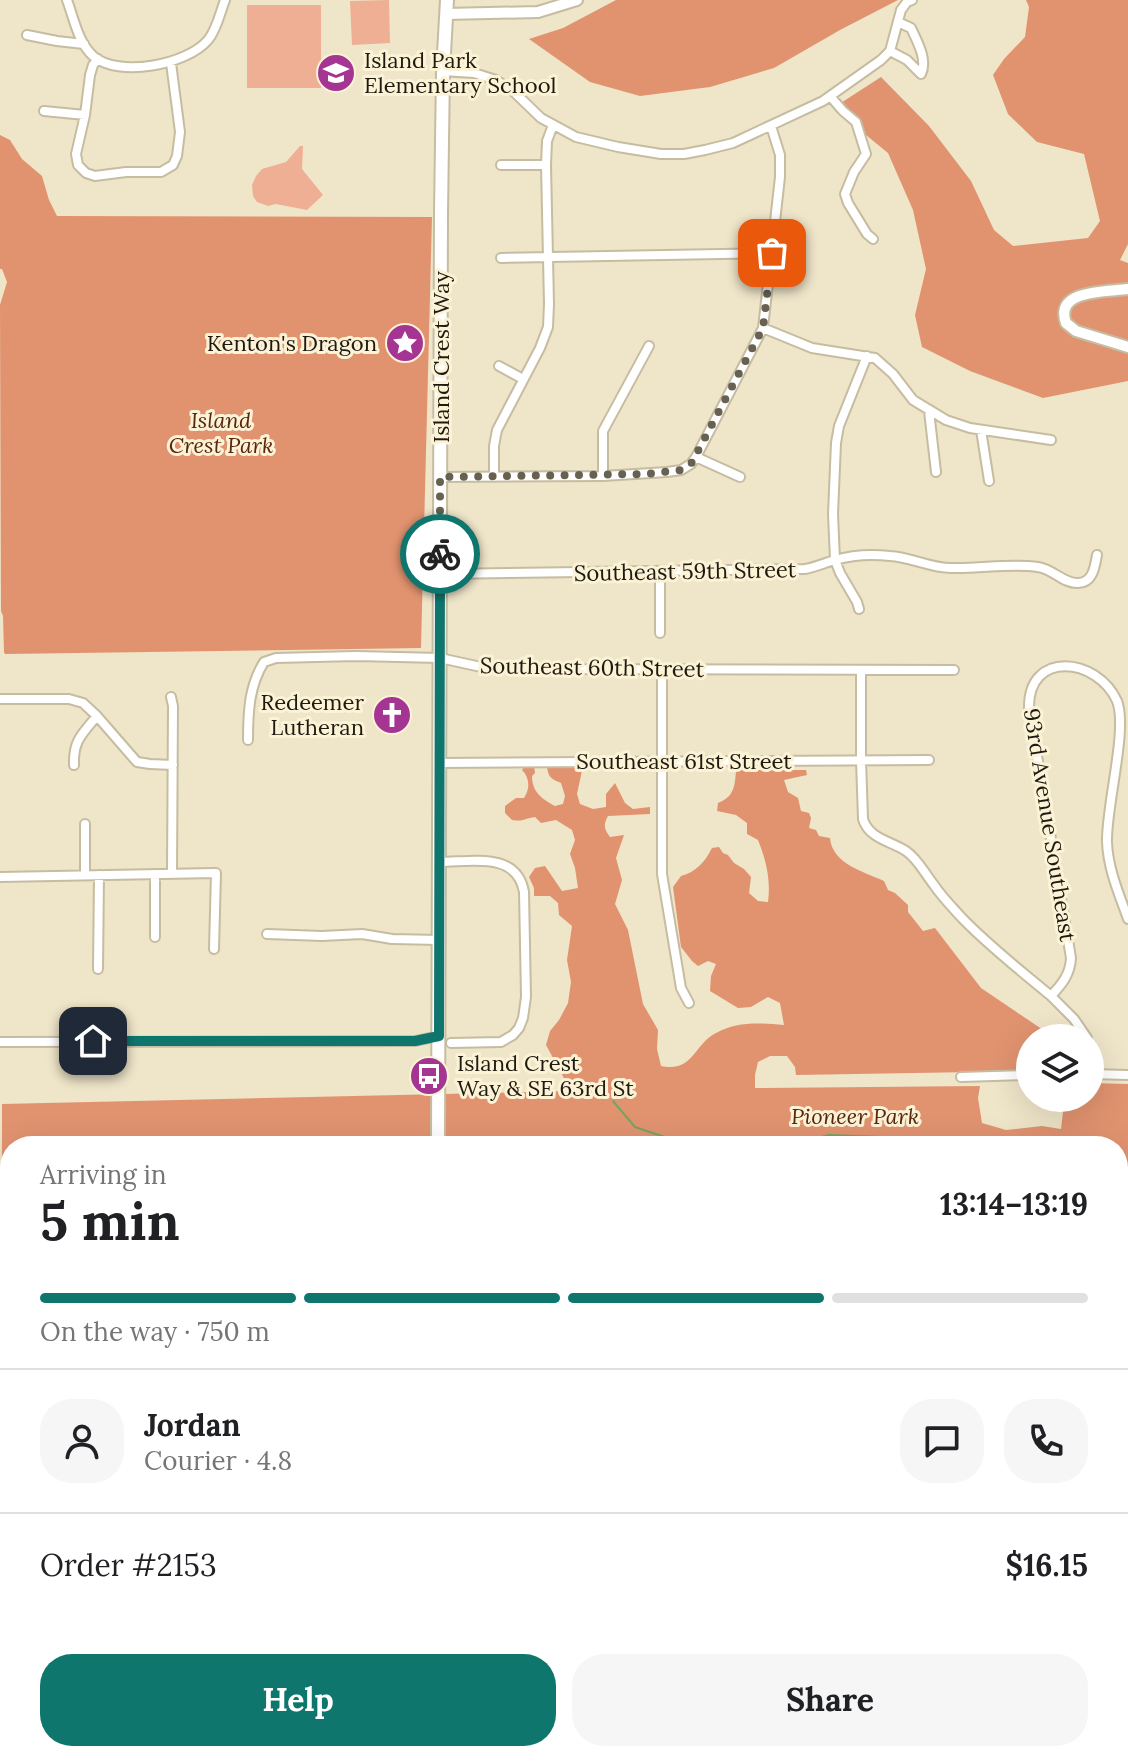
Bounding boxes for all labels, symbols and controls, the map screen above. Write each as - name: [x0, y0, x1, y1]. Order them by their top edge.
- place label: Island Park Elementary School: [364, 46, 557, 99]
- school or university icon: Island Park Elementary School: [315, 52, 357, 94]
- pin: [738, 219, 806, 287]
- icon: bag: [750, 231, 794, 275]
- street label: Island Crest Way: [427, 271, 455, 443]
- place icon: Kenton's Dragon: [384, 322, 426, 364]
- place label: Kenton's Dragon: [207, 329, 377, 357]
- park label: Island Crest Park: [169, 406, 273, 459]
- courier: [400, 514, 480, 594]
- icon: bike: [418, 532, 462, 576]
- street label: Southeast 59th Street: [574, 555, 797, 587]
- street label: Southeast 60th Street: [480, 651, 705, 683]
- place label: Redeemer Lutheran: [261, 688, 364, 741]
- church icon: Redeemer Lutheran: [371, 694, 413, 736]
- street label: 93rd Avenue Southeast: [1018, 706, 1082, 944]
- street label: Southeast 61st Street: [576, 747, 792, 775]
- pin: [59, 1007, 127, 1075]
- icon: home: [71, 1019, 115, 1063]
- map controls: [1016, 1024, 1104, 1112]
- button: layers: [1016, 1024, 1104, 1112]
- place label: Island Crest Way & SE 63rd St: [457, 1049, 634, 1102]
- bus stop icon: Island Crest Way & SE 63rd St: [408, 1055, 450, 1097]
- park label: Pioneer Park: [791, 1102, 919, 1130]
- text: Arriving in: [40, 1158, 167, 1191]
- text: 13:14–13:19: [940, 1185, 1088, 1223]
- text: 5 min: [40, 1188, 180, 1254]
- text: On the way · 750 m: [40, 1315, 270, 1348]
- button: person: [40, 1399, 124, 1483]
- button: chat: [900, 1399, 984, 1483]
- button: phone: [1004, 1399, 1088, 1483]
- text: Jordan: [144, 1406, 241, 1444]
- text: Courier · 4.8: [144, 1444, 292, 1477]
- text: Order #2153: [40, 1546, 217, 1584]
- text: $16.15: [1006, 1546, 1088, 1584]
- button: Help: [40, 1654, 556, 1746]
- button: Share: [572, 1654, 1088, 1746]

